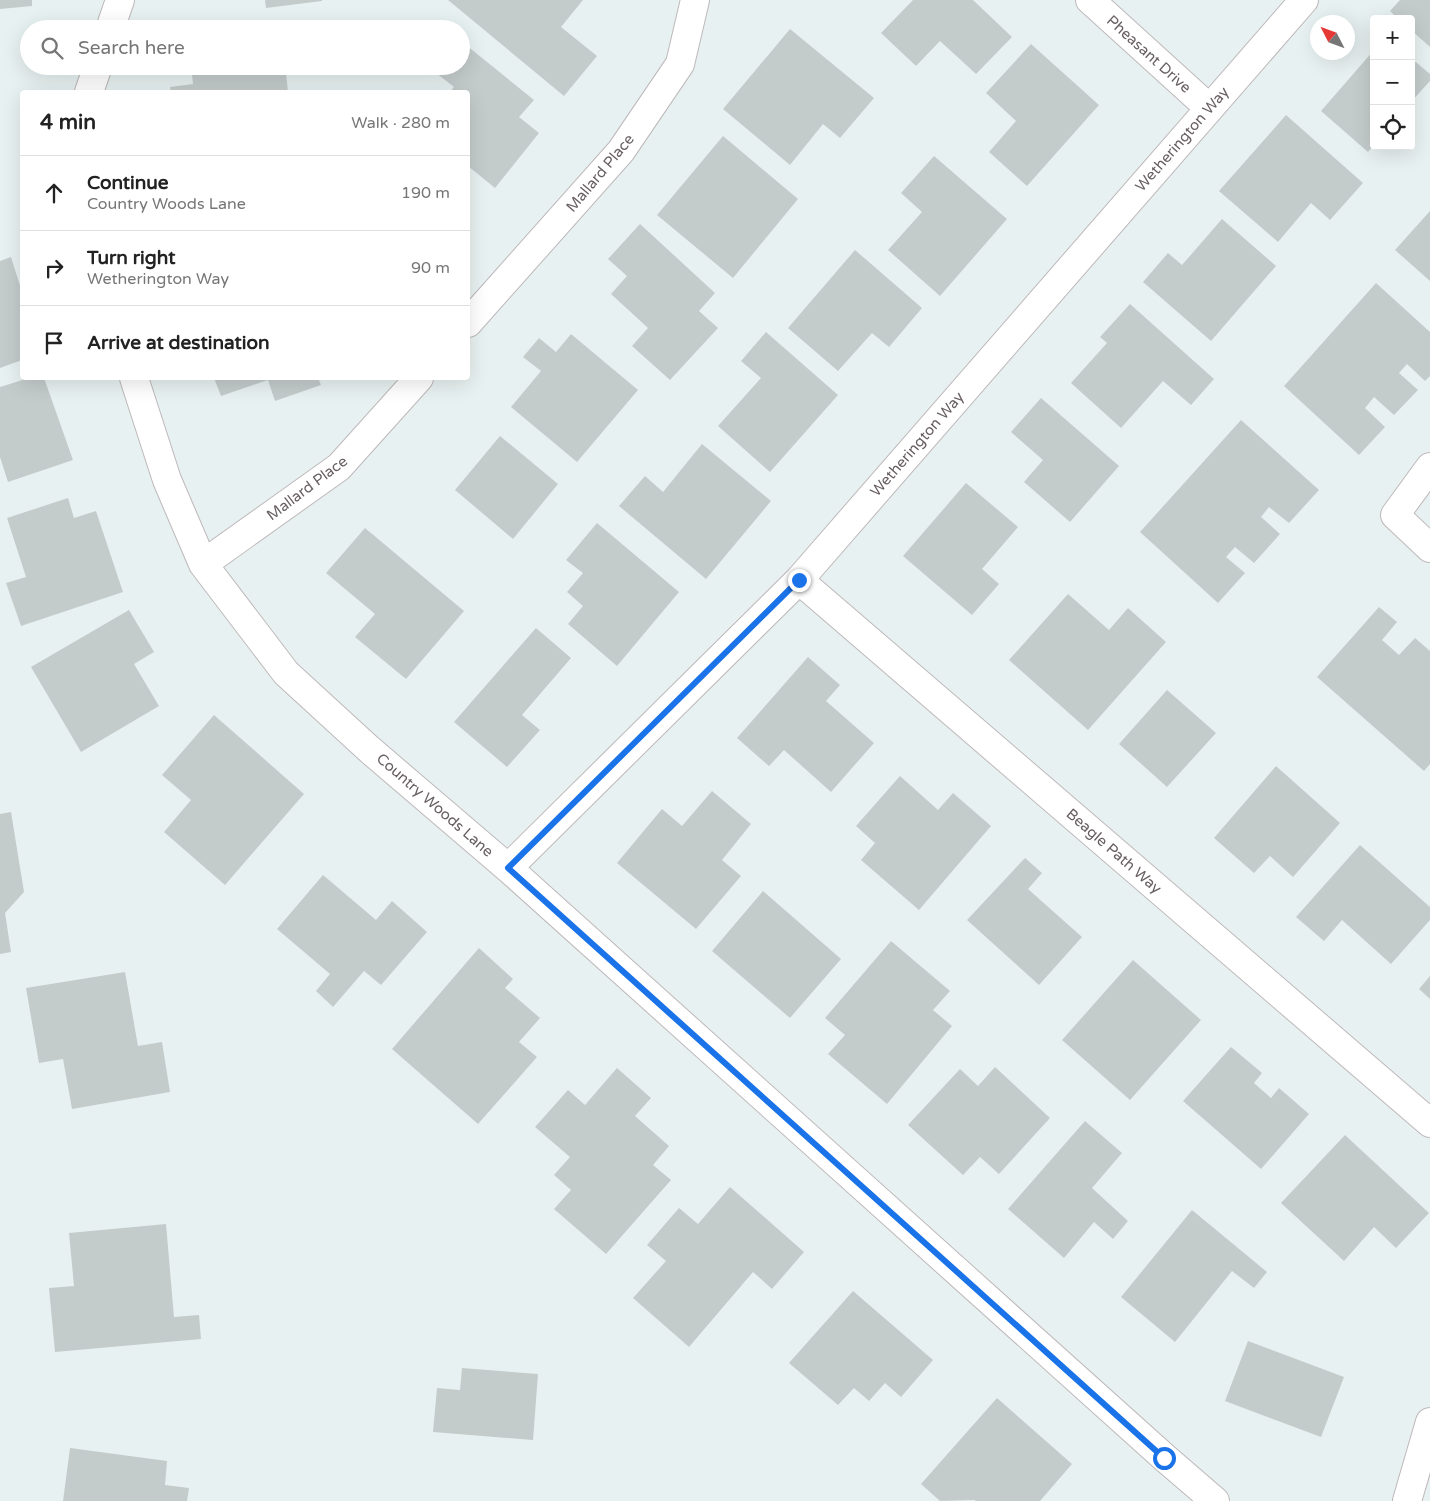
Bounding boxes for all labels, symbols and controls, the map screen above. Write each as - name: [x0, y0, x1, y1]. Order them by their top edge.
- street label: Pheasant Drive: [1103, 11, 1195, 97]
- north arrow: [1310, 15, 1355, 60]
- map controls: [1370, 15, 1415, 150]
- button: +: [1370, 15, 1415, 60]
- search box: [20, 20, 470, 75]
- icon: search: [38, 34, 66, 62]
- text: Search here: [78, 37, 185, 59]
- button: −: [1370, 60, 1415, 105]
- street label: Wetherington Way: [1132, 83, 1232, 195]
- button: locate: [1370, 105, 1415, 150]
- text: 4 min: [40, 110, 96, 135]
- text: Walk · 280 m: [351, 113, 450, 133]
- street label: Mallard Place: [562, 130, 638, 216]
- text: Continue: [87, 172, 169, 194]
- icon: ahead: [40, 179, 68, 207]
- text: 190 m: [401, 183, 450, 203]
- text: Country Woods Lane: [87, 194, 246, 214]
- text: Turn right: [87, 247, 175, 269]
- icon: right: [40, 254, 68, 282]
- text: 90 m: [411, 258, 450, 278]
- text: Wetherington Way: [87, 269, 229, 289]
- icon: arrive: [40, 329, 68, 357]
- text: Arrive at destination: [87, 332, 270, 354]
- street label: Wetherington Way: [867, 388, 967, 500]
- street label: Mallard Place: [263, 452, 351, 524]
- route end: [788, 569, 811, 592]
- street label: Country Woods Lane: [373, 749, 497, 861]
- street label: Beagle Path Way: [1063, 805, 1165, 897]
- route start: [1153, 1447, 1176, 1470]

